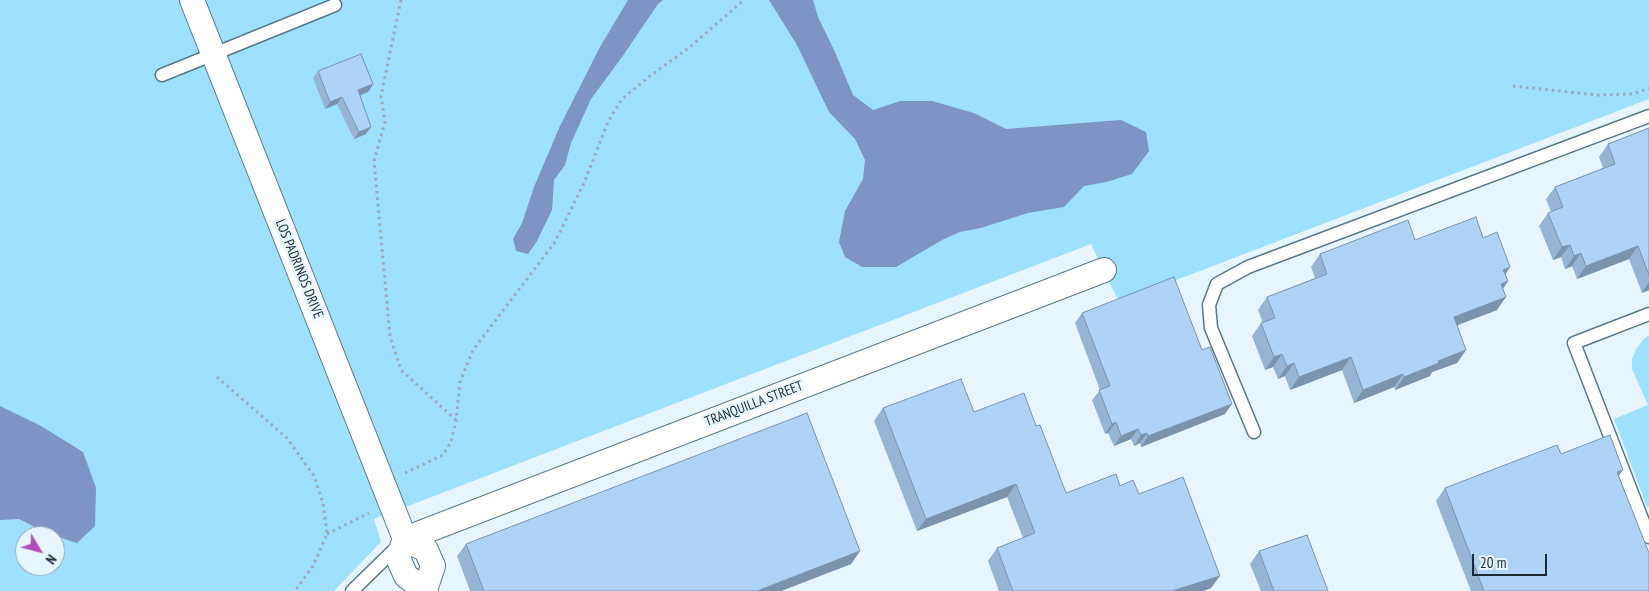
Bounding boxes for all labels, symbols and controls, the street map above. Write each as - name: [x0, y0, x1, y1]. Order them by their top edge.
- street label: LOS PADRINOS DRIVE: [272, 217, 326, 321]
- street label: TRANQUILLA STREET: [703, 378, 805, 430]
- north arrow: [15, 526, 65, 576]
- scale bar: [1474, 544, 1549, 576]
- text: N: [42, 551, 61, 568]
- text: 20 m: [1480, 553, 1506, 572]

